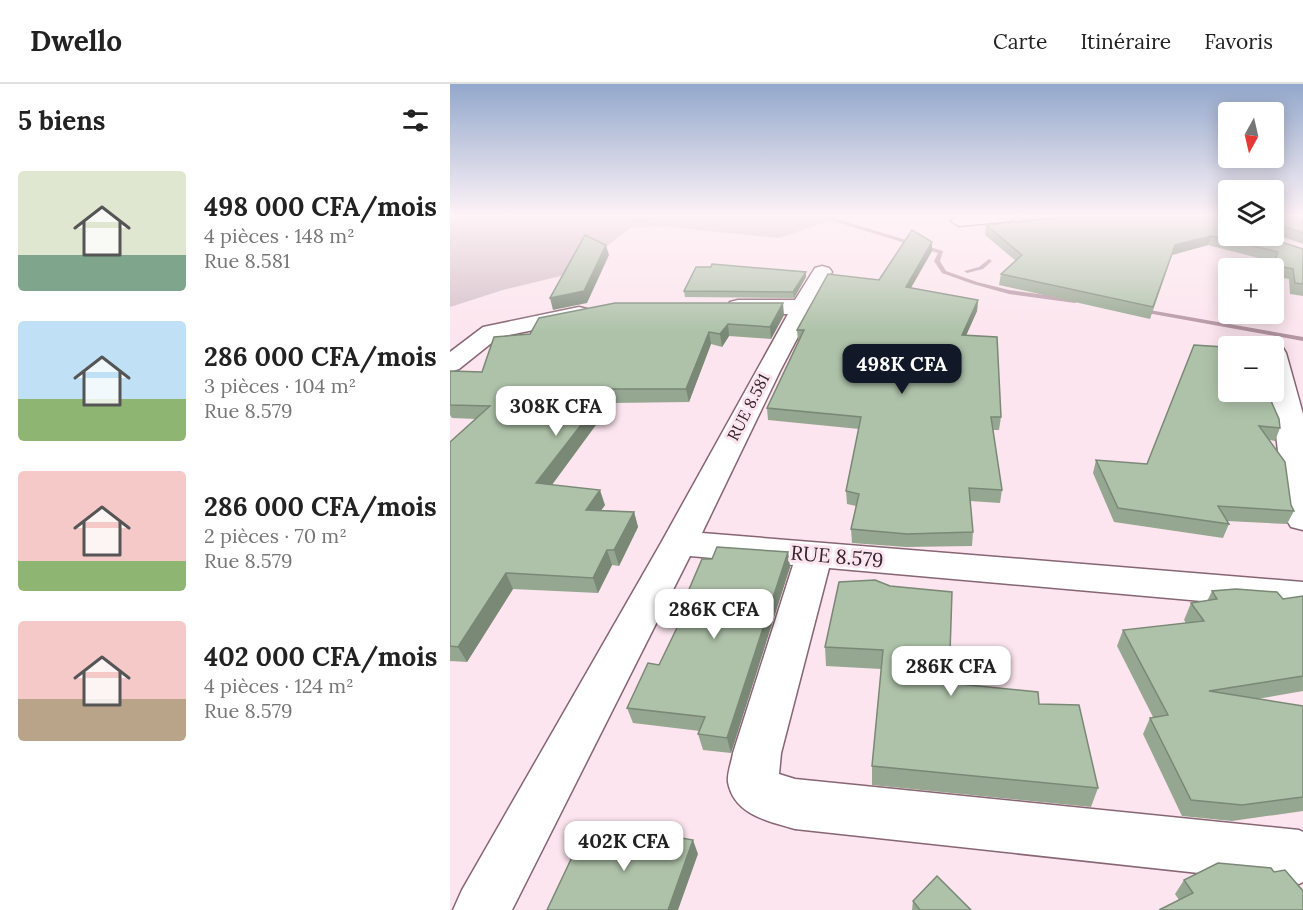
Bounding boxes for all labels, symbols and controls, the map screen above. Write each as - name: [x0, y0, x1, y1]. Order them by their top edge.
- text: Dwello: [30, 23, 122, 59]
- text: Carte: [993, 28, 1047, 55]
- text: Itinéraire: [1080, 28, 1171, 55]
- text: Favoris: [1204, 28, 1273, 55]
- north arrow: [1218, 102, 1284, 168]
- map controls: [1218, 102, 1284, 402]
- text: 5 biens: [18, 104, 105, 137]
- icon: filters: [399, 104, 432, 137]
- button: layers: [1218, 180, 1284, 246]
- text: 498 000 CFA/mois: [204, 190, 437, 223]
- icon: home: [66, 195, 138, 267]
- text: 4 pièces · 148 m²: [204, 223, 355, 248]
- text: Rue 8.581: [204, 248, 290, 273]
- button: +: [1218, 258, 1284, 324]
- button: −: [1218, 336, 1284, 402]
- text: 286 000 CFA/mois: [204, 340, 437, 373]
- pin: 498K CFA: [840, 344, 964, 395]
- icon: home: [66, 345, 138, 417]
- text: 498K CFA: [857, 351, 947, 376]
- street label: RUE 8.581: [723, 370, 773, 444]
- text: 3 pièces · 104 m²: [204, 373, 356, 398]
- pin: 308K CFA: [494, 386, 618, 437]
- text: 308K CFA: [510, 393, 602, 418]
- text: Rue 8.579: [204, 398, 292, 423]
- text: 286 000 CFA/mois: [204, 490, 437, 523]
- icon: home: [66, 495, 138, 567]
- text: 2 pièces · 70 m²: [204, 523, 347, 548]
- street label: RUE 8.579: [790, 539, 884, 573]
- text: Rue 8.579: [204, 548, 292, 573]
- pin: 286K CFA: [652, 589, 776, 640]
- text: 286K CFA: [669, 596, 759, 621]
- text: 402 000 CFA/mois: [204, 640, 437, 673]
- icon: home: [66, 645, 138, 717]
- pin: 286K CFA: [889, 646, 1013, 697]
- text: 286K CFA: [906, 653, 996, 678]
- text: 4 pièces · 124 m²: [204, 673, 354, 698]
- text: Rue 8.579: [204, 698, 292, 723]
- pin: 402K CFA: [562, 821, 686, 872]
- text: 402K CFA: [578, 828, 670, 853]

